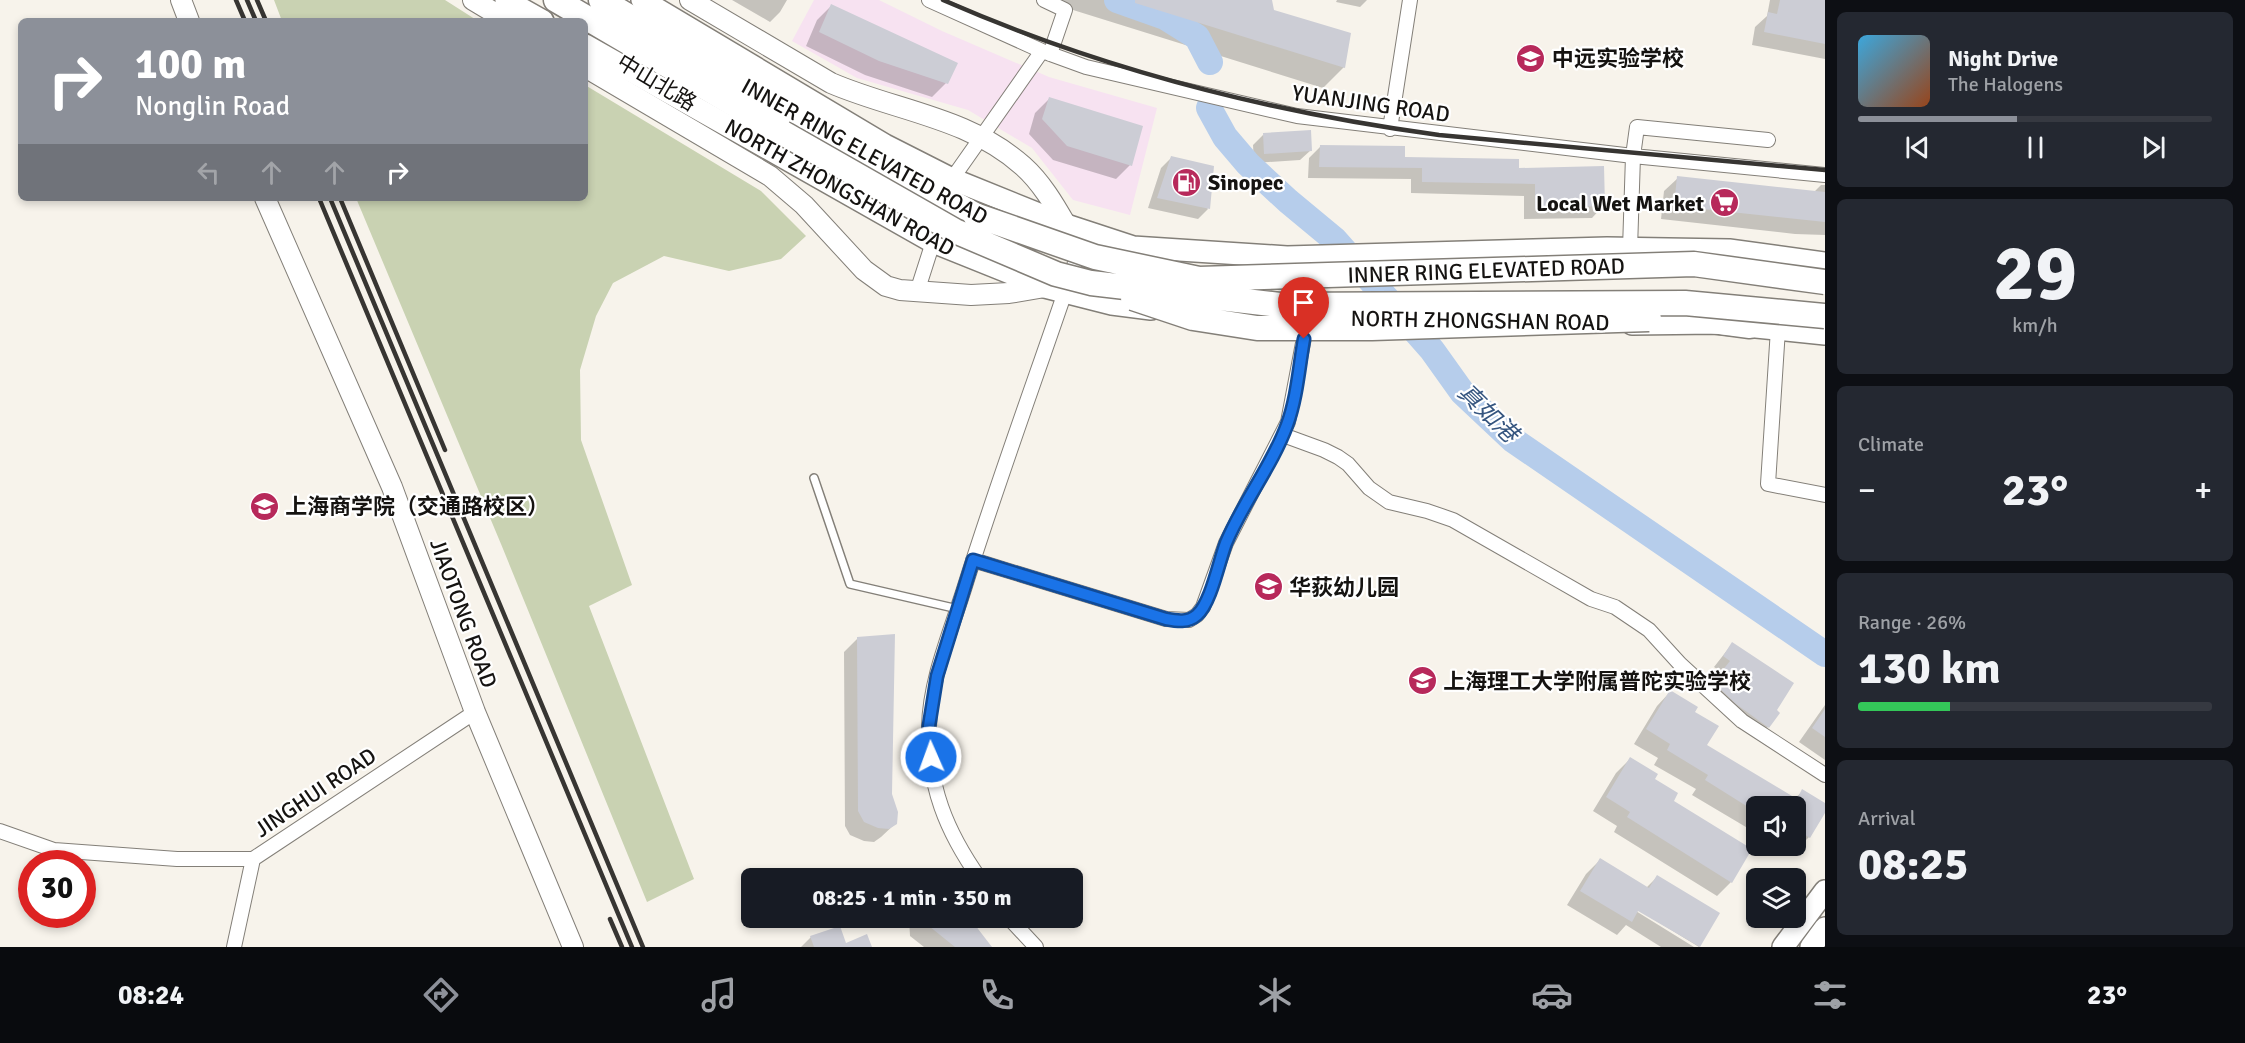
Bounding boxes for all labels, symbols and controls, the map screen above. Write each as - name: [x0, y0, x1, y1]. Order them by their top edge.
- text: 100 m: [135, 39, 246, 90]
- icon: right: [36, 42, 114, 120]
- school or university icon: 中远实验学校: [1515, 42, 1547, 74]
- place label: 中远实验学校: [1552, 45, 1684, 72]
- text: Night Drive: [1948, 45, 2058, 72]
- street label: 中山北路: [612, 48, 701, 117]
- street label: INNER RING ELEVATED ROAD: [737, 72, 993, 230]
- text: The Halogens: [1948, 72, 2063, 97]
- street label: YUANJING ROAD: [1290, 79, 1451, 128]
- text: Nonglin Road: [135, 90, 290, 123]
- street label: NORTH ZHONGSHAN ROAD: [720, 113, 959, 262]
- icon: previous: [1901, 131, 1934, 164]
- icon: pause: [2019, 131, 2052, 164]
- icon: next: [2137, 131, 2170, 164]
- icon: left: [192, 156, 225, 189]
- icon: ahead: [255, 156, 288, 189]
- icon: ahead: [318, 156, 351, 189]
- icon: right: [381, 156, 414, 189]
- fuel station icon: Sinopec: [1171, 166, 1203, 198]
- place label: Sinopec: [1208, 169, 1284, 196]
- supermarket icon: Local Wet Market: [1709, 187, 1741, 219]
- place label: Local Wet Market: [1536, 190, 1704, 217]
- text: 29: [1993, 226, 2077, 322]
- street label: INNER RING ELEVATED ROAD: [1347, 252, 1625, 289]
- pin: [1278, 277, 1329, 339]
- icon: arrive: [1287, 286, 1320, 319]
- street label: NORTH ZHONGSHAN ROAD: [1350, 305, 1610, 336]
- text: km/h: [2012, 313, 2058, 338]
- water label: 真如港: [1452, 377, 1526, 451]
- text: Climate: [1858, 432, 1924, 457]
- text: 23°: [2002, 463, 2068, 518]
- text: −: [1858, 470, 1876, 511]
- text: +: [2194, 470, 2212, 511]
- school or university icon: 上海商学院（交通路校区）: [248, 490, 280, 522]
- place label: 上海商学院（交通路校区）: [285, 493, 549, 520]
- street label: JIAOTONG ROAD: [424, 535, 503, 691]
- school or university icon: 华荻幼儿园: [1252, 571, 1284, 603]
- place label: 华荻幼儿园: [1289, 574, 1399, 601]
- text: Range · 26%: [1858, 610, 1966, 635]
- text: 130 km: [1858, 641, 2001, 696]
- school or university icon: 上海理工大学附属普陀实验学校: [1406, 665, 1438, 697]
- place label: 上海理工大学附属普陀实验学校: [1443, 668, 1751, 695]
- position arrow: [899, 725, 963, 789]
- street label: JINGHUI ROAD: [249, 742, 381, 843]
- map controls: [1746, 796, 1806, 928]
- button: sound: [1746, 796, 1806, 856]
- text: Arrival: [1858, 806, 1916, 831]
- text: 08:25: [1858, 837, 1968, 892]
- speed limit sign: 30: [18, 850, 96, 928]
- button: layers: [1746, 868, 1806, 928]
- text: 08:25 · 1 min · 350 m: [812, 884, 1012, 911]
- icon: directions: [420, 974, 462, 1016]
- icon: music: [698, 974, 740, 1016]
- icon: phone: [976, 974, 1018, 1016]
- icon: climate: [1254, 974, 1296, 1016]
- icon: car: [1531, 974, 1573, 1016]
- icon: filters: [1809, 974, 1851, 1016]
- text: 08:24: [118, 979, 184, 1012]
- text: 23°: [2087, 979, 2127, 1012]

